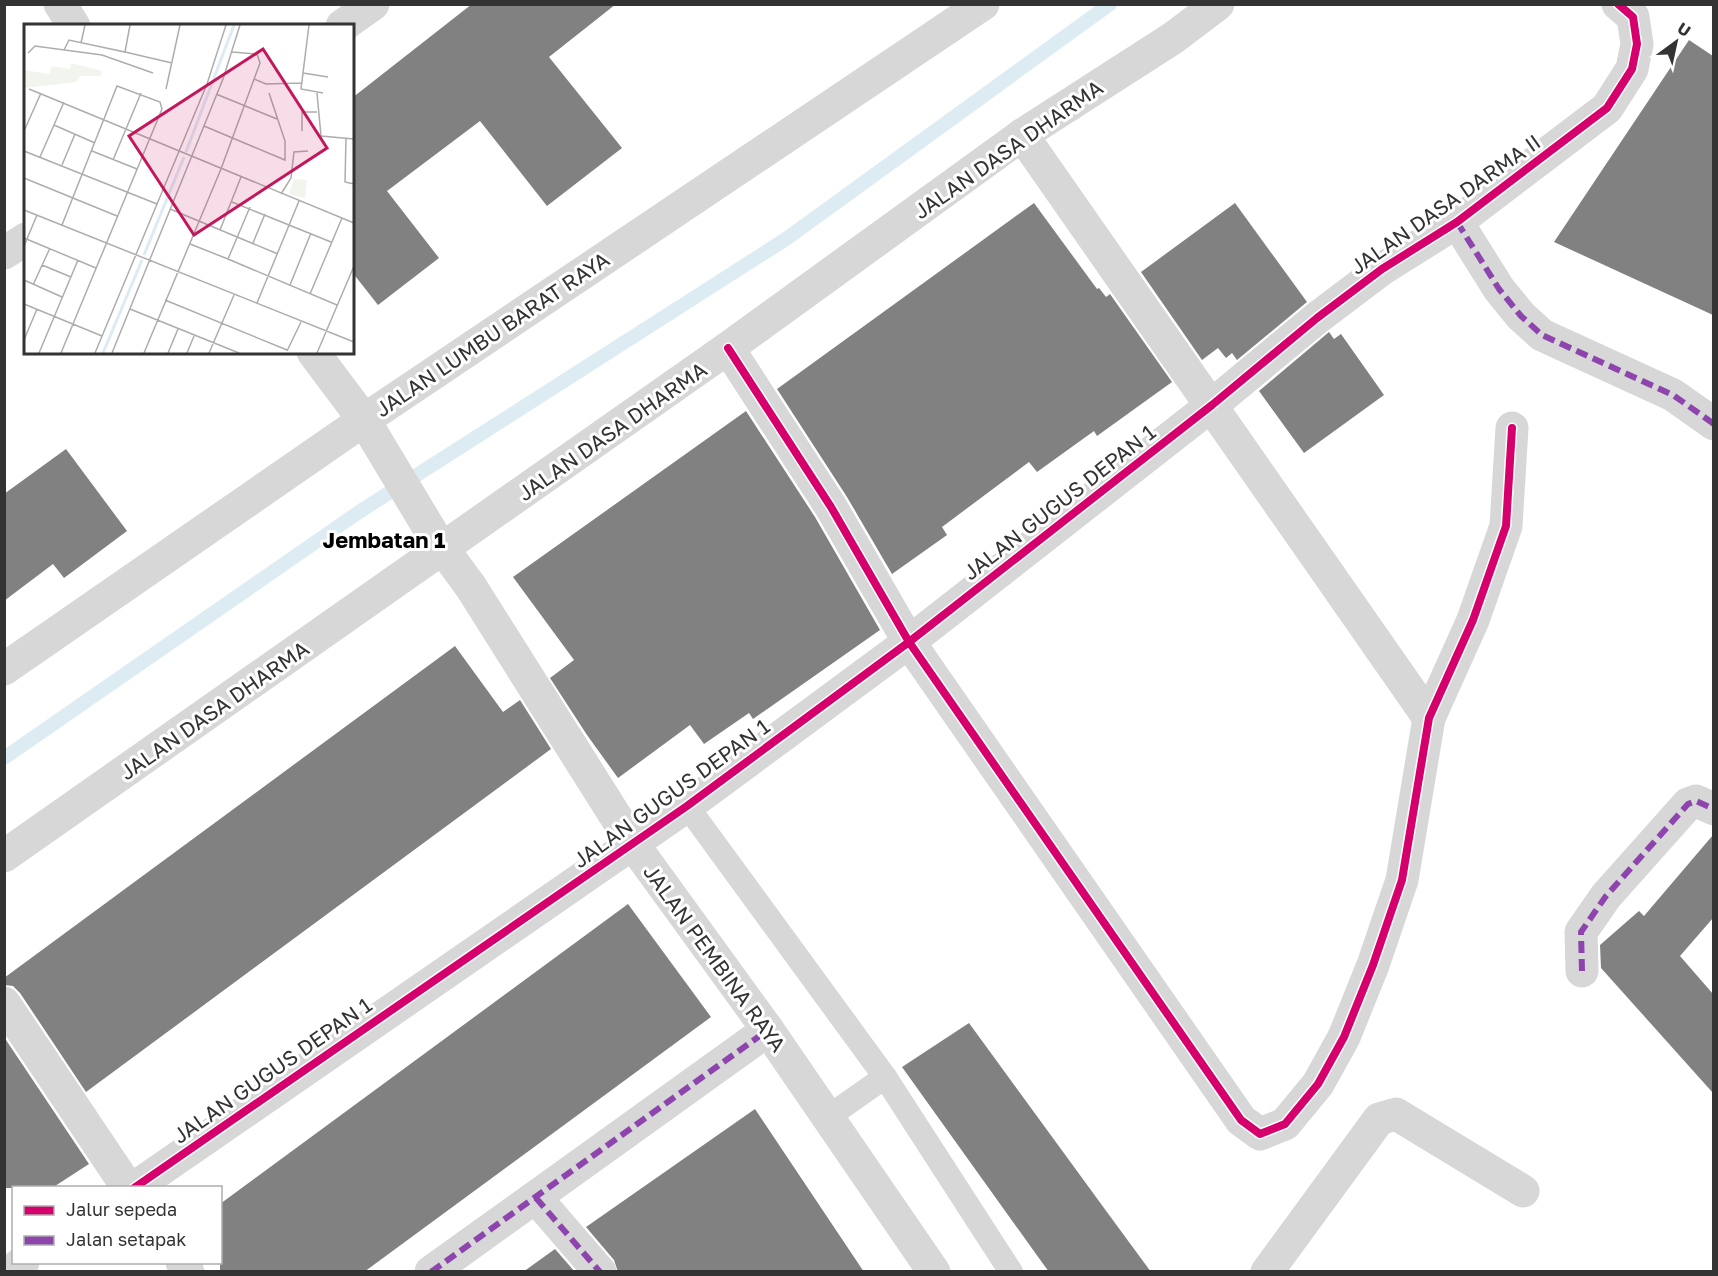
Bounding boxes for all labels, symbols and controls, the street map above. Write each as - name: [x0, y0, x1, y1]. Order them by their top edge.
- north arrow: [1646, 12, 1706, 72]
- text: U: [1674, 18, 1695, 41]
- inset map: [24, 24, 354, 354]
- street label: JALAN DASA DHARMA: [908, 74, 1108, 224]
- street label: JALAN DASA DARMA II: [1345, 128, 1545, 280]
- street label: JALAN LUMBU BARAT RAYA: [370, 246, 614, 422]
- street label: JALAN DASA DHARMA: [512, 356, 712, 506]
- street label: JALAN GUGUS DEPAN 1: [958, 419, 1160, 585]
- district label: Jembatan 1: [323, 526, 445, 553]
- street label: JALAN DASA DHARMA: [114, 635, 314, 785]
- street label: JALAN GUGUS DEPAN 1: [567, 713, 775, 873]
- street label: JALAN PEMBINA RAYA: [638, 859, 792, 1057]
- street label: JALAN GUGUS DEPAN 1: [167, 991, 377, 1149]
- legend: [12, 1186, 222, 1264]
- text: Jalur sepeda: [66, 1198, 177, 1220]
- text: Jalan setapak: [66, 1228, 186, 1250]

